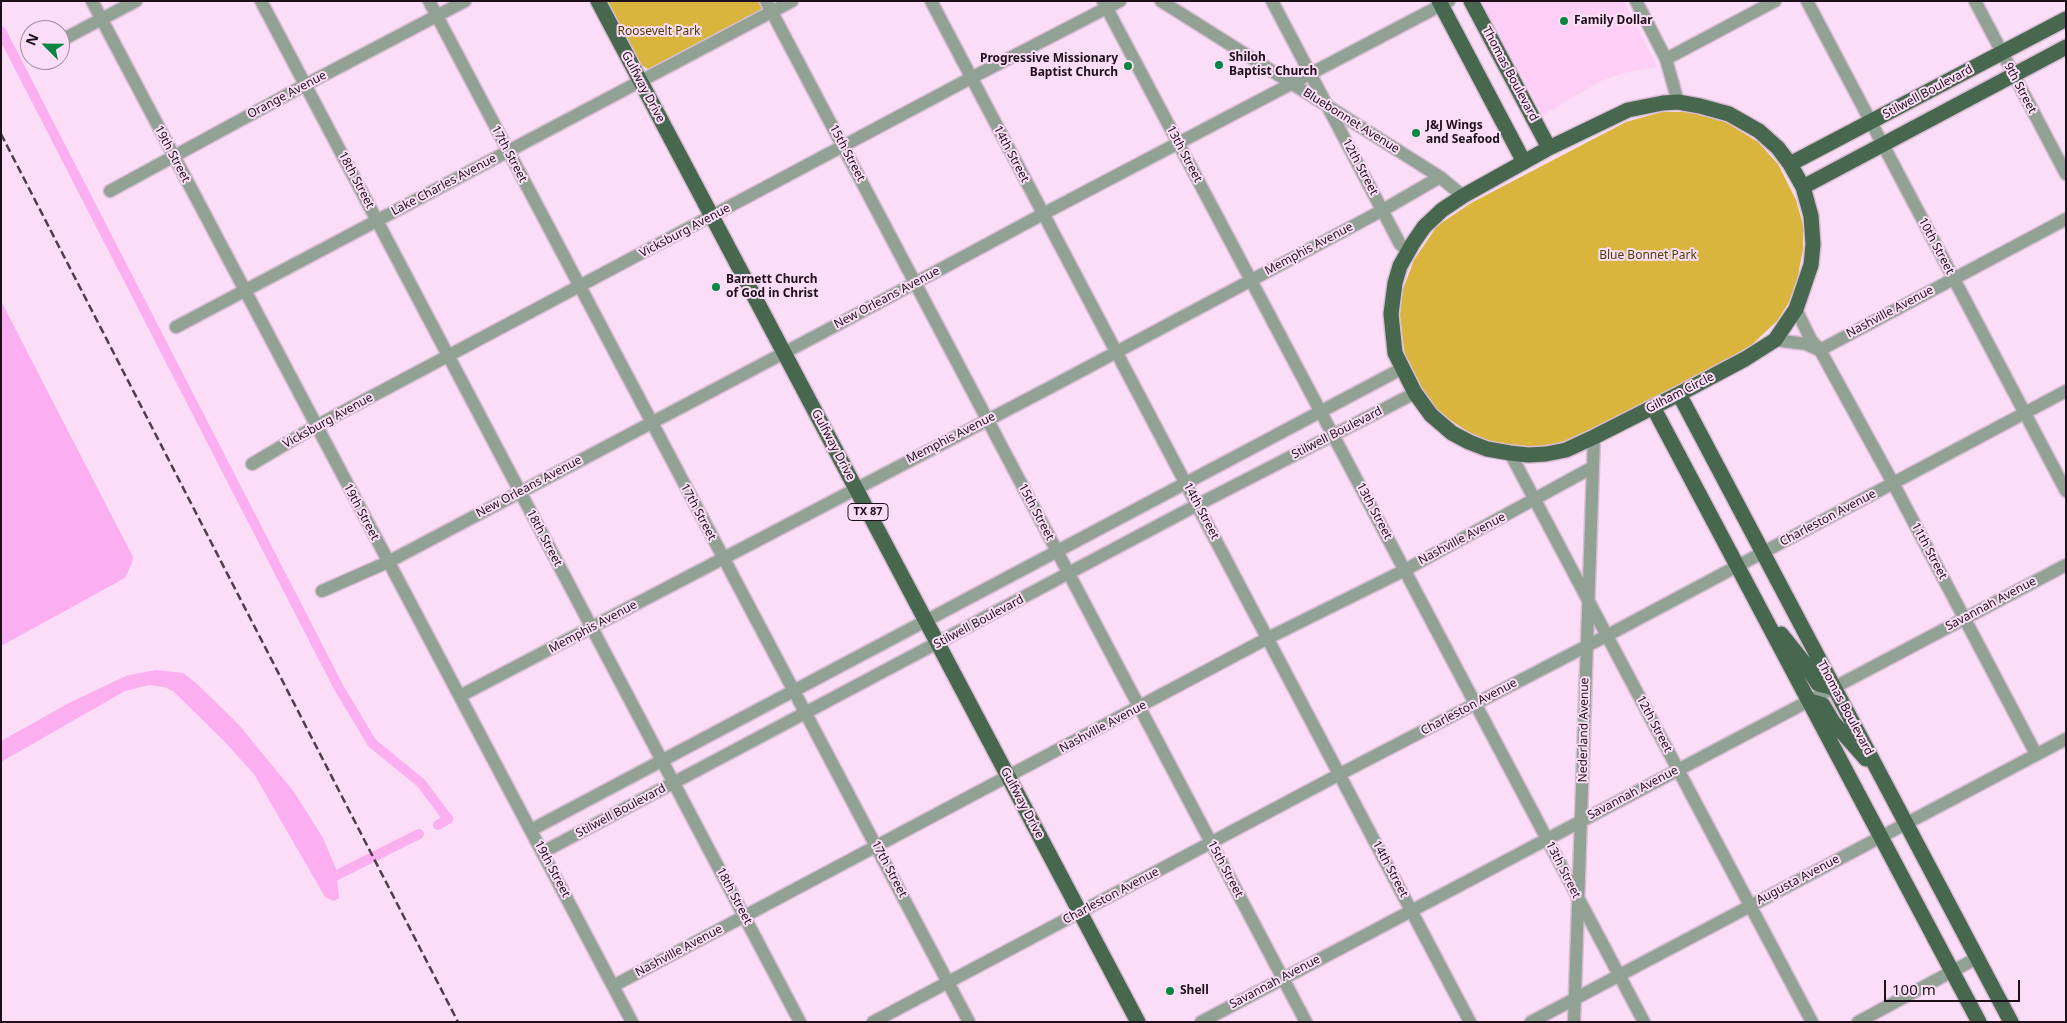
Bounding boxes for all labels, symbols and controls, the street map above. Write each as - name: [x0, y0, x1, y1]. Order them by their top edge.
- place label: Family Dollar: [1574, 14, 1653, 28]
- marker: Family Dollar: [1558, 15, 1570, 27]
- north arrow: [20, 20, 70, 70]
- street label: Thomas Boulevard: [1479, 24, 1541, 124]
- park label: Roosevelt Park: [617, 25, 701, 39]
- text: N: [21, 30, 43, 48]
- street label: Gulfway Drive: [618, 49, 668, 125]
- place label: Shiloh Baptist Church: [1229, 51, 1317, 79]
- place label: Progressive Missionary Baptist Church: [980, 52, 1118, 80]
- marker: Shiloh Baptist Church: [1213, 59, 1225, 71]
- marker: Progressive Missionary Baptist Church: [1122, 60, 1134, 72]
- street label: 9th Street: [2001, 60, 2039, 116]
- street label: Stilwell Boulevard: [1881, 62, 1975, 122]
- street label: Orange Avenue: [245, 68, 329, 122]
- street label: Bluebonnet Avenue: [1300, 86, 1402, 156]
- place label: J&J Wings and Seafood: [1426, 119, 1500, 147]
- street label: 15th Street: [826, 122, 868, 184]
- street label: 19th Street: [151, 123, 193, 185]
- street label: 17th Street: [488, 123, 530, 185]
- street label: 14th Street: [990, 123, 1032, 185]
- street label: 13th Street: [1163, 123, 1205, 185]
- marker: J&J Wings and Seafood: [1410, 127, 1422, 139]
- street label: 12th Street: [1339, 136, 1381, 198]
- street label: 18th Street: [335, 149, 377, 211]
- street label: Lake Charles Avenue: [389, 151, 499, 219]
- street label: Vicksburg Avenue: [637, 201, 733, 261]
- street label: 10th Street: [1915, 215, 1957, 277]
- street label: Memphis Avenue: [1262, 220, 1356, 278]
- park label: Blue Bonnet Park: [1599, 249, 1697, 263]
- street label: New Orleans Avenue: [832, 264, 942, 332]
- place label: Barnett Church of God in Christ: [726, 273, 818, 301]
- marker: Barnett Church of God in Christ: [710, 281, 722, 293]
- street label: Nashville Avenue: [1844, 283, 1936, 341]
- street label: Gilham Circle: [1644, 370, 1716, 416]
- street label: Vicksburg Avenue: [281, 390, 375, 452]
- street label: Stilwell Boulevard: [1289, 404, 1385, 462]
- street label: Gulfway Drive: [808, 407, 858, 483]
- street label: Memphis Avenue: [904, 409, 998, 467]
- street label: New Orleans Avenue: [474, 453, 584, 521]
- street label: 14th Street: [1180, 480, 1222, 542]
- street label: 13th Street: [1353, 480, 1395, 542]
- street label: 19th Street: [340, 481, 382, 543]
- street label: 17th Street: [677, 481, 719, 543]
- street label: 15th Street: [1015, 481, 1057, 543]
- street label: Charleston Avenue: [1778, 487, 1878, 549]
- road number: TX 87: [848, 504, 888, 520]
- street label: 18th Street: [523, 507, 565, 569]
- street label: Nashville Avenue: [1416, 510, 1508, 568]
- street label: 11th Street: [1908, 520, 1950, 582]
- street label: Savannah Avenue: [1943, 574, 2039, 634]
- street label: Stilwell Boulevard: [932, 592, 1026, 652]
- street label: Memphis Avenue: [546, 598, 640, 656]
- street label: Thomas Boulevard: [1814, 658, 1876, 758]
- street label: Charleston Avenue: [1419, 676, 1519, 738]
- street label: Nederland Avenue: [1576, 677, 1592, 783]
- street label: 12th Street: [1633, 693, 1675, 755]
- street label: Nashville Avenue: [1057, 698, 1149, 756]
- street label: Savannah Avenue: [1585, 763, 1681, 823]
- street label: Gulfway Drive: [997, 765, 1047, 841]
- street label: Stilwell Boulevard: [574, 781, 668, 841]
- street label: 19th Street: [531, 838, 573, 900]
- street label: 17th Street: [868, 838, 910, 900]
- street label: 15th Street: [1204, 838, 1246, 900]
- street label: 14th Street: [1369, 838, 1411, 900]
- street label: 13th Street: [1542, 839, 1584, 901]
- street label: Augusta Avenue: [1754, 852, 1842, 908]
- street label: 18th Street: [713, 865, 755, 927]
- street label: Charleston Avenue: [1061, 865, 1161, 927]
- street label: Nashville Avenue: [633, 922, 725, 980]
- street label: Savannah Avenue: [1227, 952, 1323, 1012]
- scale bar: [1887, 970, 2023, 1002]
- text: 100 m: [1892, 979, 1936, 999]
- place label: Shell: [1180, 984, 1209, 998]
- marker: Shell: [1164, 985, 1176, 997]

